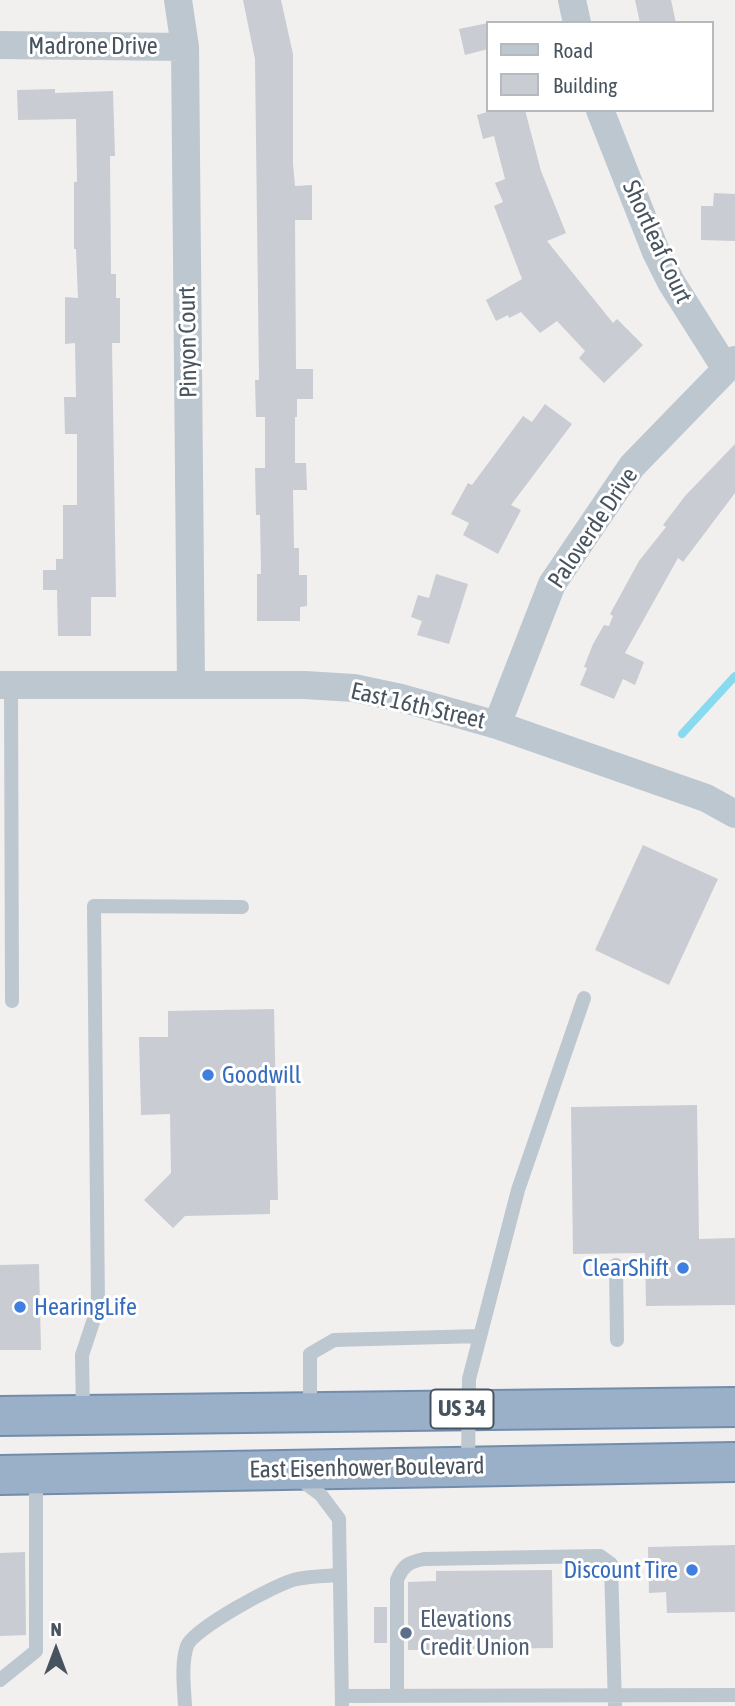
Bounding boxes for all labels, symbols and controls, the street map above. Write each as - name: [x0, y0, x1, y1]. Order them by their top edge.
- legend: [486, 21, 714, 112]
- street label: Madrone Drive: [28, 32, 158, 60]
- text: Road: [553, 38, 593, 62]
- text: Building: [553, 73, 617, 97]
- street label: Shortleaf Court: [616, 176, 698, 308]
- street label: Pinyon Court: [173, 286, 203, 398]
- street label: Paloverde Drive: [542, 462, 644, 594]
- street label: East 16th Street: [348, 677, 488, 735]
- place label: Goodwill: [222, 1061, 301, 1089]
- marker: Goodwill: [200, 1067, 216, 1083]
- place label: ClearShift: [582, 1254, 669, 1282]
- marker: ClearShift: [675, 1260, 691, 1276]
- place label: HearingLife: [34, 1293, 137, 1321]
- marker: HearingLife: [12, 1299, 28, 1315]
- road number: US 34: [430, 1390, 494, 1428]
- street label: East Eisenhower Boulevard: [249, 1452, 485, 1484]
- place label: Discount Tire: [563, 1556, 678, 1584]
- marker: Discount Tire: [684, 1562, 700, 1578]
- place label: Elevations Credit Union: [420, 1605, 530, 1661]
- north arrow: [21, 1615, 91, 1685]
- text: N: [50, 1618, 62, 1640]
- marker: Elevations Credit Union: [398, 1625, 414, 1641]

